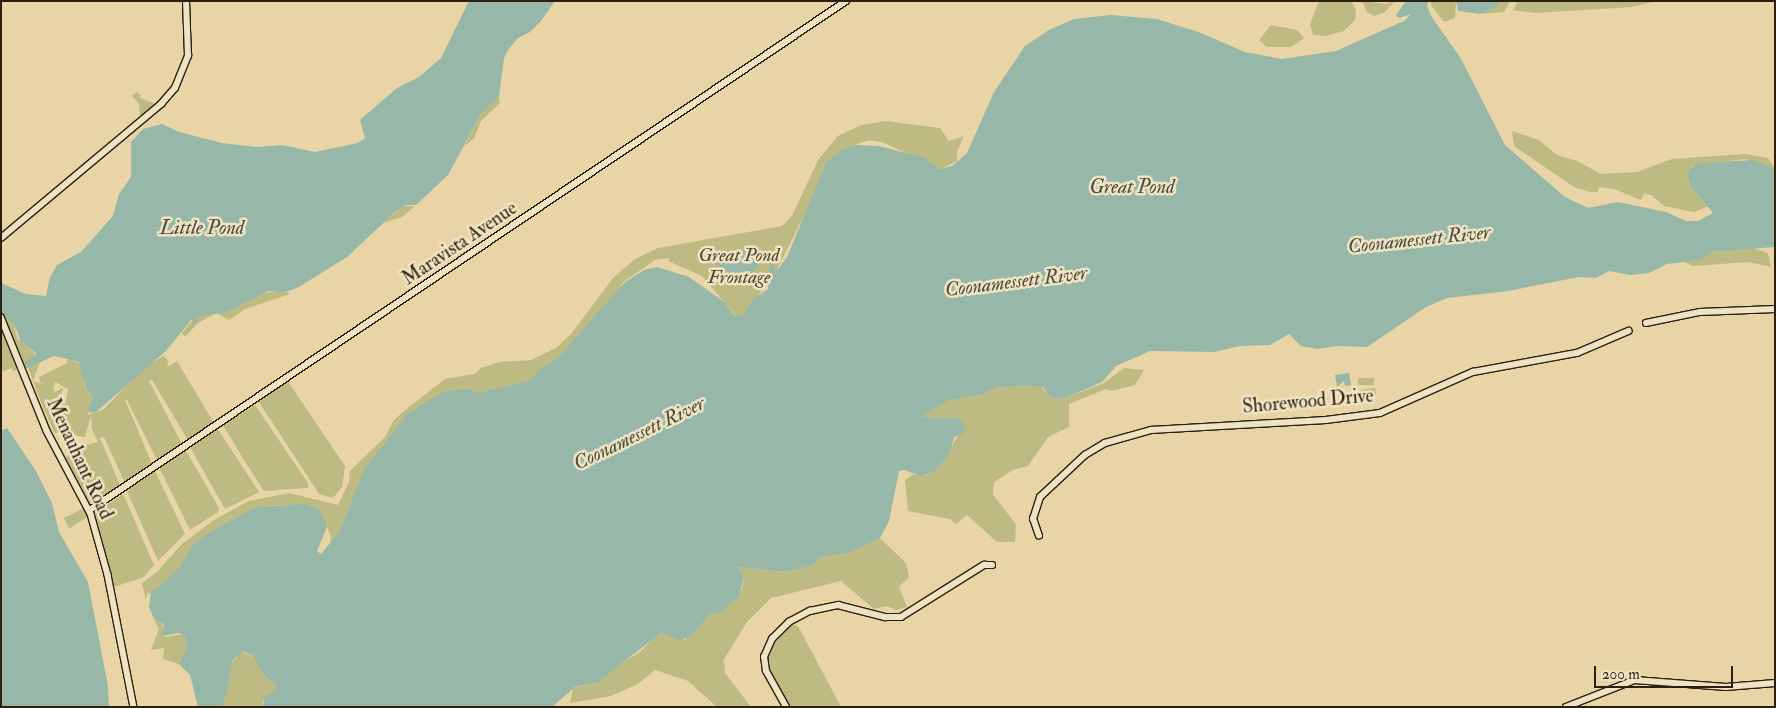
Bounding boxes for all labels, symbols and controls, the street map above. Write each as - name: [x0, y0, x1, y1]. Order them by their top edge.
- water label: Great Pond: [1089, 174, 1175, 198]
- street label: Maravista Avenue: [398, 197, 522, 291]
- water label: Little Pond: [160, 215, 244, 239]
- water label: Coonamessett River: [1346, 220, 1492, 258]
- park label: Great Pond Frontage: [699, 245, 779, 289]
- water label: Coonamessett River: [943, 260, 1089, 302]
- street label: Shorewood Drive: [1242, 385, 1374, 419]
- water label: Coonamessett River: [569, 391, 709, 475]
- street label: Menauhant Road: [41, 395, 117, 523]
- scale bar: [1596, 656, 1735, 688]
- text: 200 m: [1602, 665, 1640, 684]

